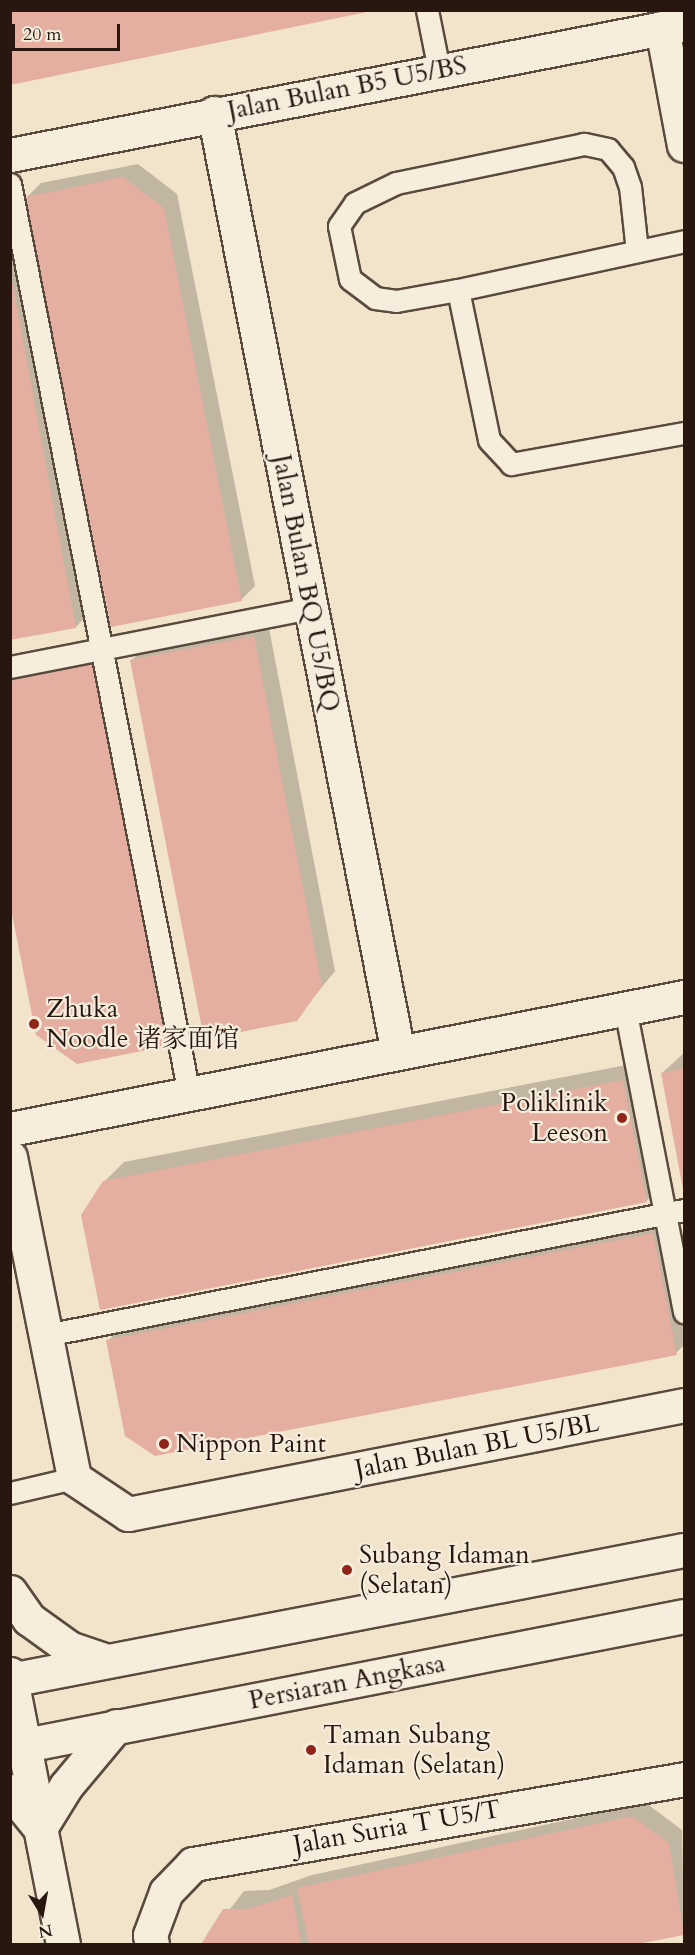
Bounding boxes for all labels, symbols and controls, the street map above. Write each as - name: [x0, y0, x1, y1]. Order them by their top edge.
- scale bar: [15, 12, 123, 50]
- text: 20 m: [23, 22, 62, 47]
- street label: Jalan Bulan B5 U5/BS: [225, 50, 469, 126]
- street label: Jalan Bulan BQ U5/BQ: [266, 452, 346, 714]
- place label: Zhuka Noodle 诸家面馆: [46, 993, 240, 1054]
- marker: Zhuka Noodle 诸家面馆: [27, 1017, 41, 1031]
- place label: Poliklinik Leeson: [501, 1087, 608, 1148]
- marker: Poliklinik Leeson: [613, 1109, 631, 1127]
- street label: Jalan Bulan BL U5/BL: [352, 1407, 602, 1485]
- place label: Nippon Paint: [176, 1428, 326, 1460]
- marker: Nippon Paint: [157, 1437, 171, 1451]
- place label: Subang Idaman (Selatan): [359, 1539, 530, 1600]
- marker: Subang Idaman (Selatan): [340, 1563, 354, 1577]
- street label: Persiaran Angkasa: [246, 1648, 448, 1716]
- place label: Taman Subang Idaman (Selatan): [323, 1719, 505, 1780]
- marker: Taman Subang Idaman (Selatan): [304, 1743, 318, 1757]
- street label: Jalan Suria T U5/T: [291, 1793, 503, 1861]
- north arrow: [12, 1883, 72, 1943]
- text: N: [37, 1919, 54, 1943]

